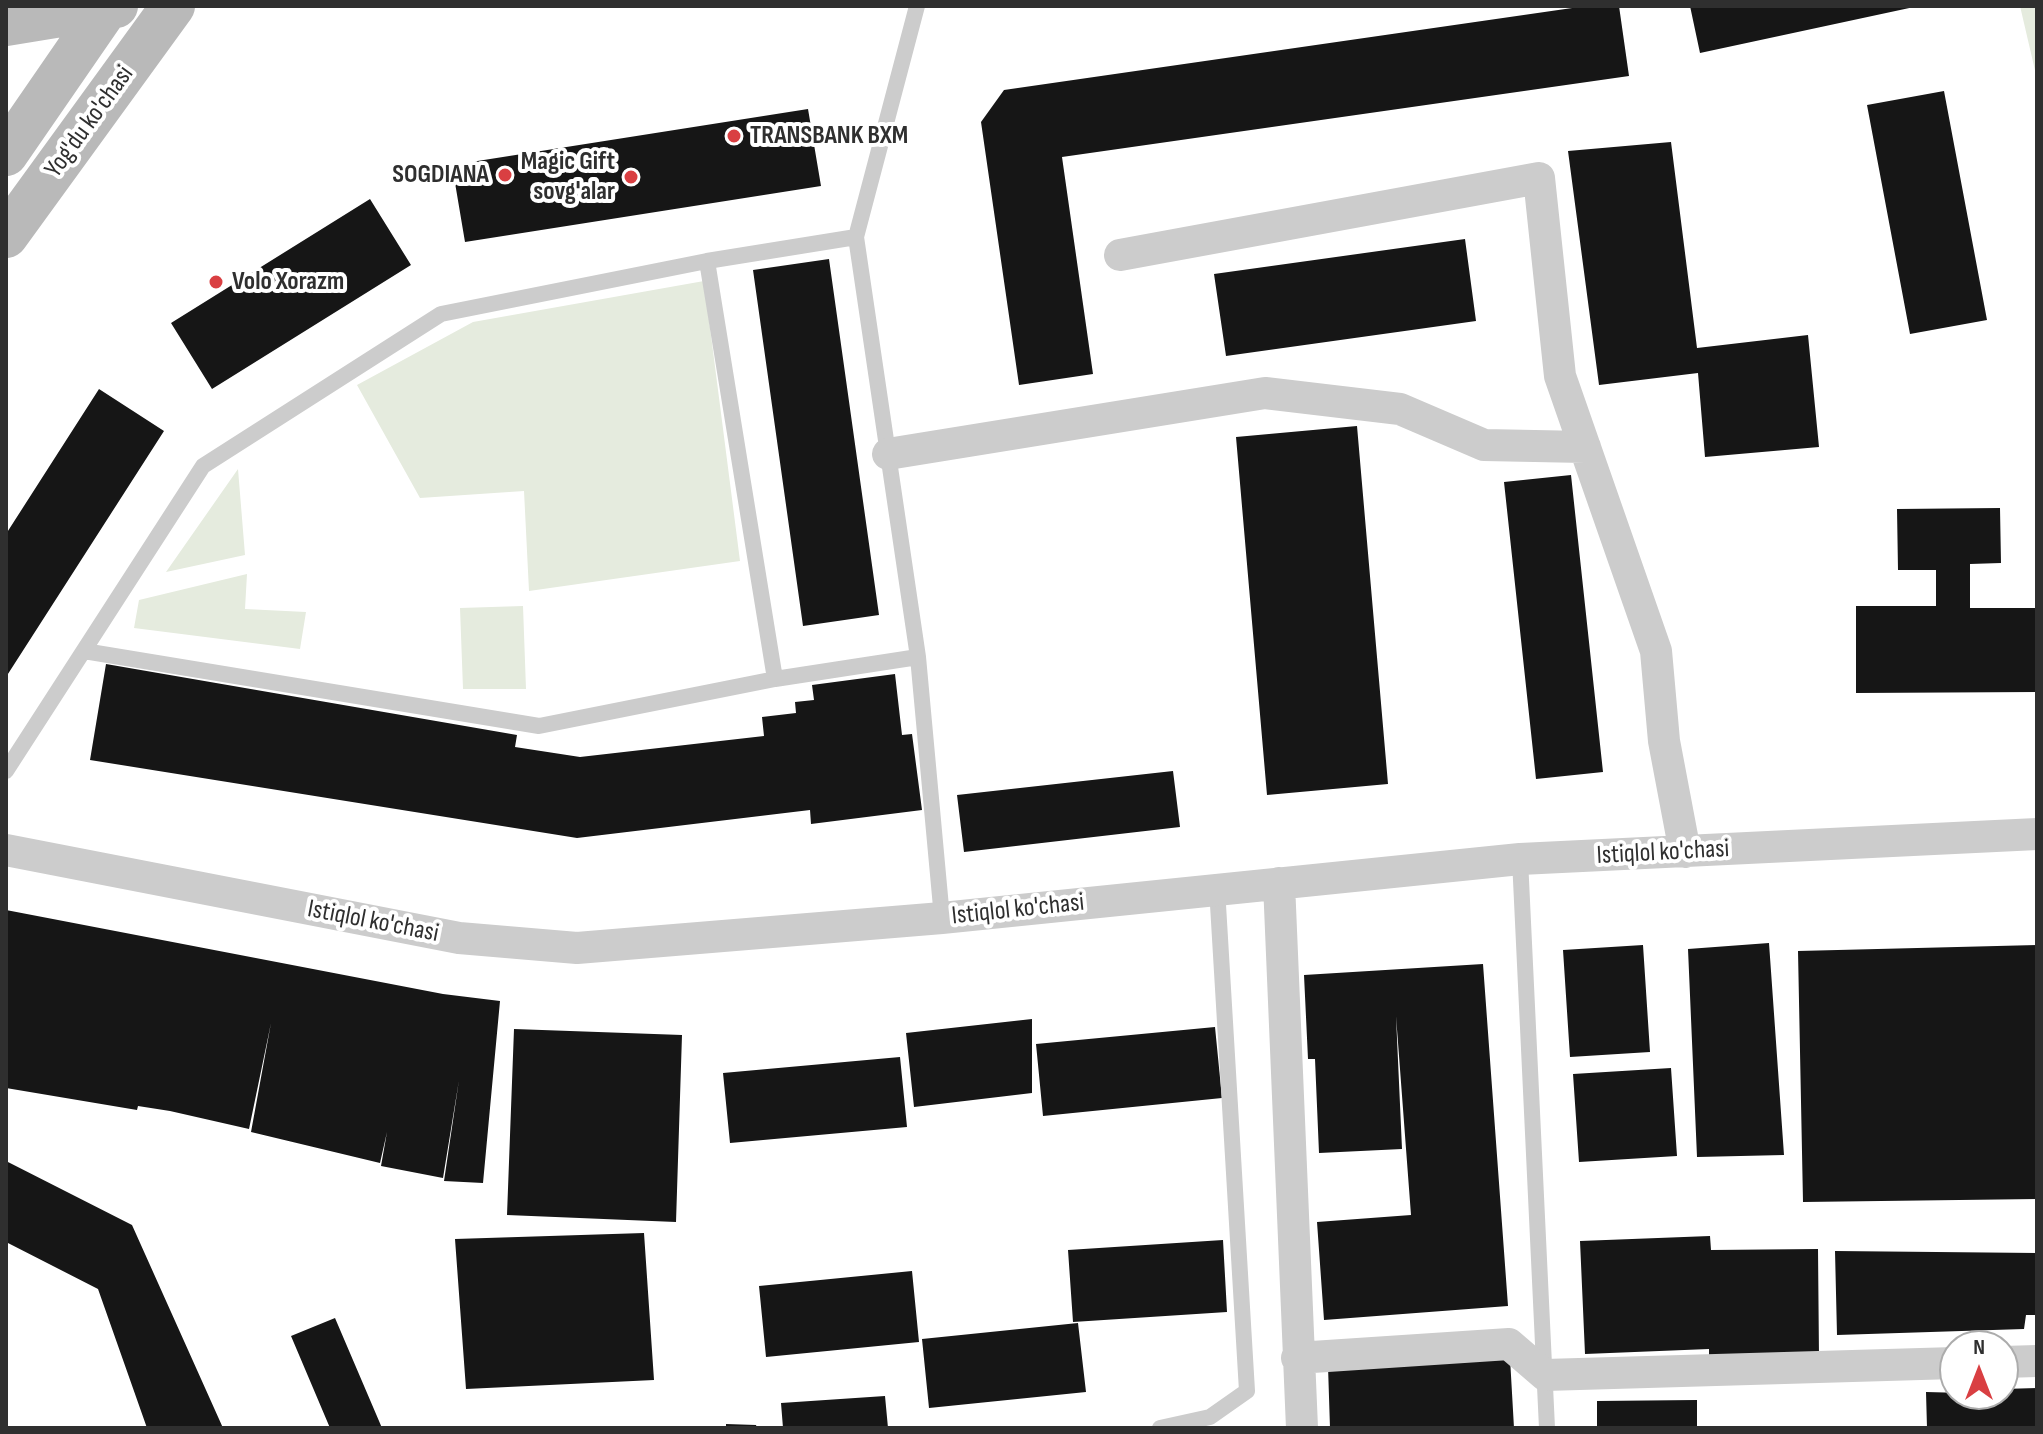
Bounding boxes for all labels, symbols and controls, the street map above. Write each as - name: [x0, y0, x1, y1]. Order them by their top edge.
- street label: Yog'du ko'chasi: [39, 60, 141, 184]
- place label: TRANSBANK BXM: [750, 120, 908, 152]
- marker: TRANSBANK BXM: [725, 127, 743, 145]
- place label: Magic Gift sovg'alar: [521, 146, 615, 208]
- place label: SOGDIANA: [392, 159, 489, 191]
- marker: SOGDIANA: [496, 166, 514, 184]
- marker: Magic Gift sovg'alar: [622, 168, 640, 186]
- place label: Volo Xorazm: [232, 266, 344, 298]
- marker: Volo Xorazm: [207, 273, 225, 291]
- street label: Istiqlol ko'chasi: [1596, 834, 1730, 872]
- street label: Istiqlol ko'chasi: [950, 888, 1086, 932]
- street label: Istiqlol ko'chasi: [305, 894, 441, 950]
- north arrow: [1939, 1330, 2019, 1410]
- text: N: [1973, 1334, 1985, 1361]

